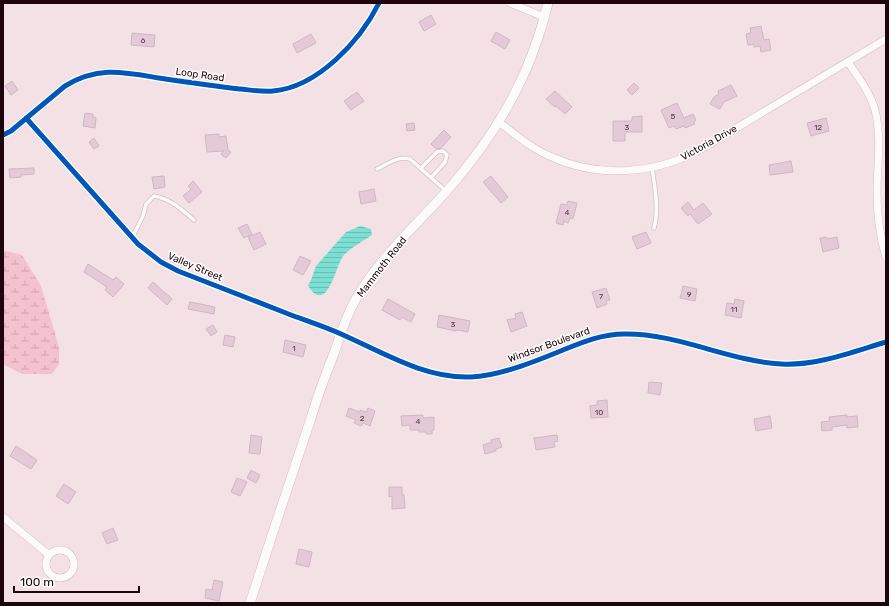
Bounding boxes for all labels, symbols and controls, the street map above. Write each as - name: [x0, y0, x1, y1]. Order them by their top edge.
- house number: 6: [141, 36, 146, 45]
- street label: Loop Road: [175, 66, 225, 84]
- house number: 5: [671, 112, 676, 121]
- street label: Victoria Drive: [679, 122, 740, 163]
- house number: 3: [625, 123, 630, 132]
- house number: 12: [814, 123, 822, 132]
- house number: 4: [565, 208, 570, 217]
- street label: Mammoth Road: [355, 234, 409, 299]
- street label: Valley Street: [166, 250, 224, 284]
- house number: 9: [687, 290, 692, 299]
- house number: 7: [599, 292, 603, 301]
- house number: 11: [731, 305, 737, 314]
- house number: 3: [451, 320, 456, 329]
- street label: Windsor Boulevard: [506, 325, 592, 365]
- house number: 1: [292, 344, 296, 353]
- house number: 10: [595, 408, 603, 417]
- house number: 2: [360, 414, 365, 423]
- house number: 4: [416, 417, 421, 426]
- scale bar: [14, 568, 139, 594]
- text: 100 m: [20, 575, 54, 589]

